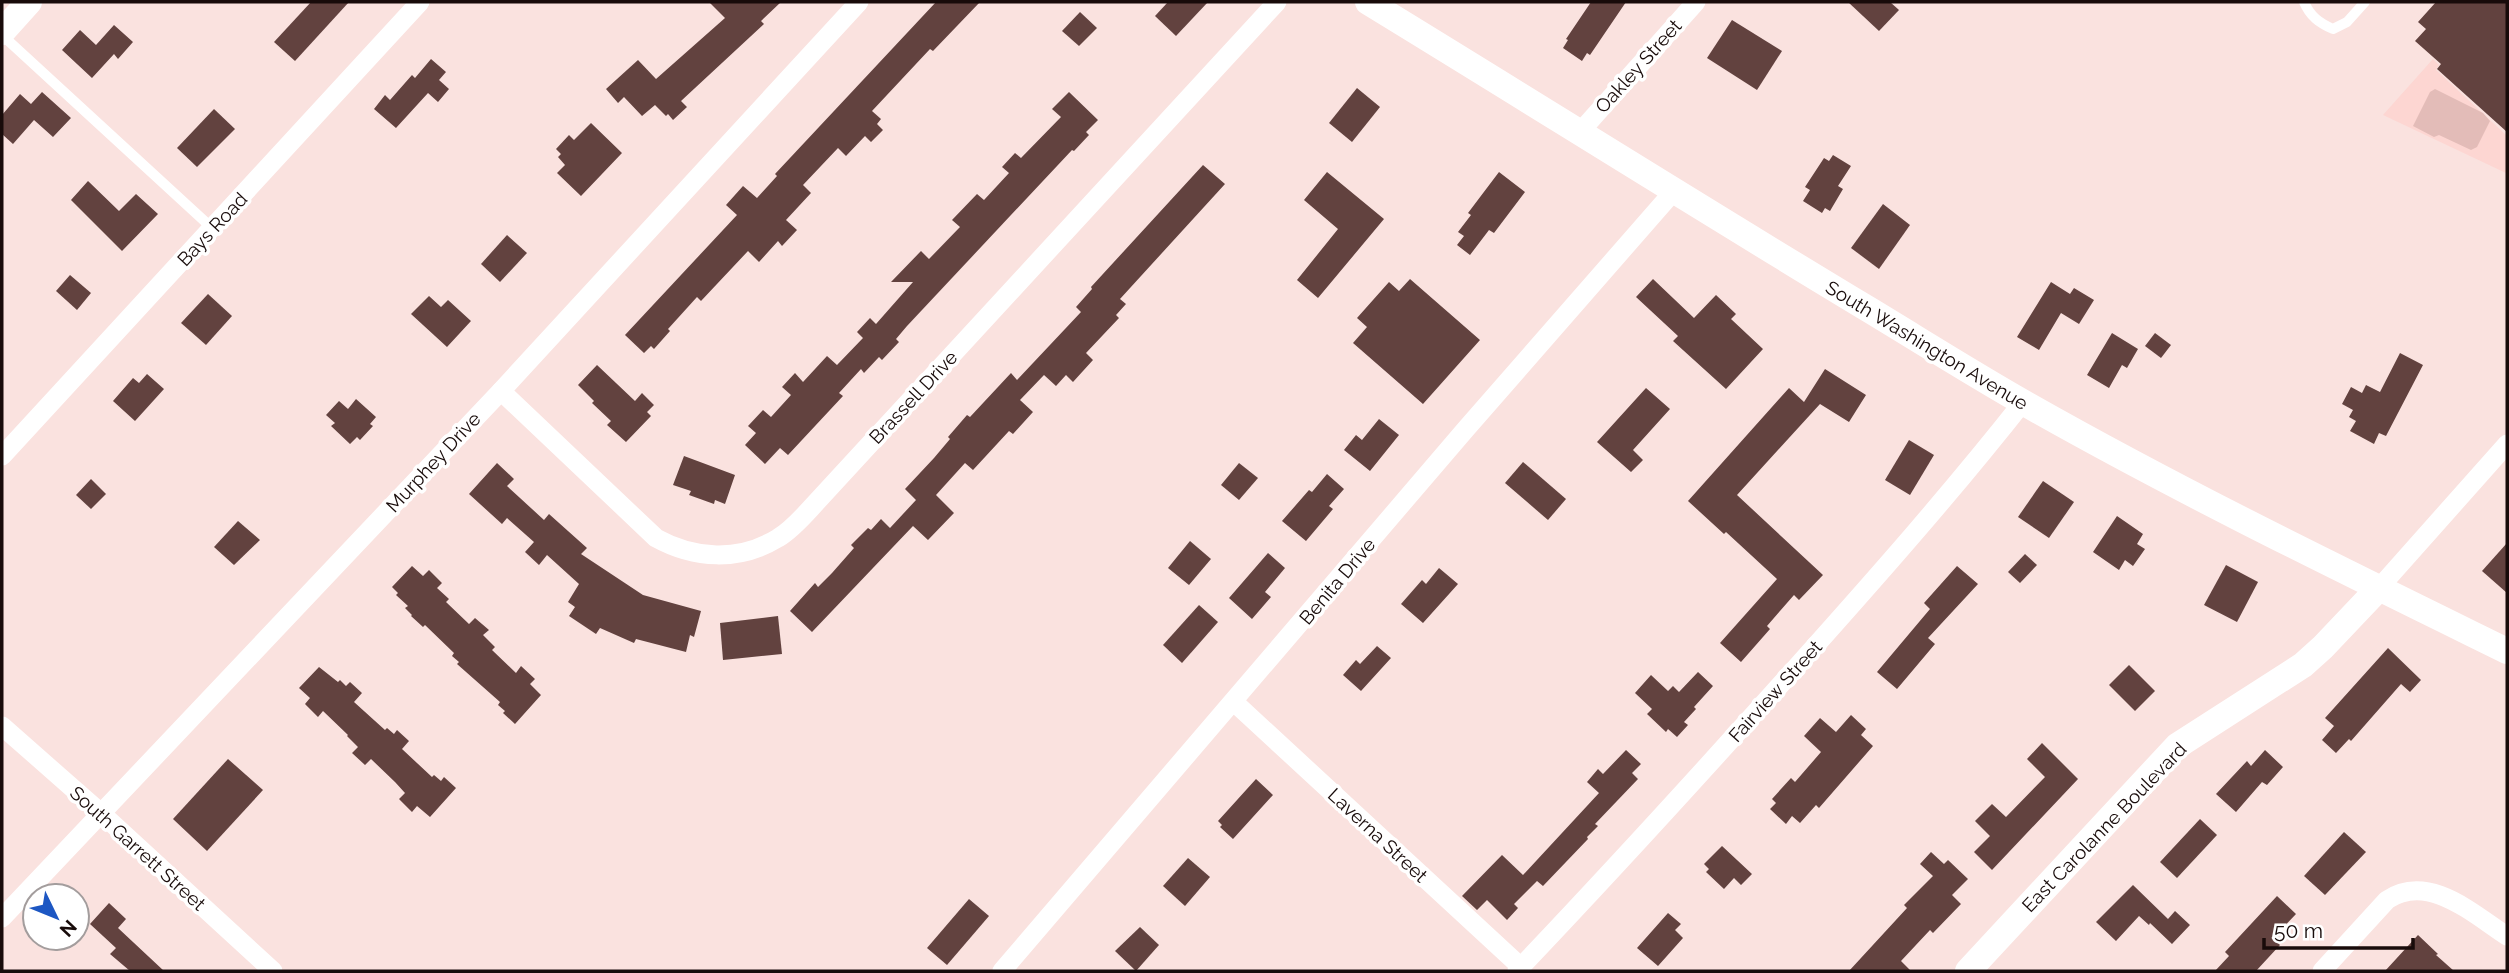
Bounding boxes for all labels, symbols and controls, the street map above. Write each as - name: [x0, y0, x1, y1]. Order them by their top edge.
- street label: Oakley Street: [1590, 14, 1686, 117]
- street label: Bays Road: [172, 188, 252, 270]
- street label: South Washington Avenue: [1822, 276, 2032, 414]
- street label: Brassell Drive: [864, 346, 962, 448]
- street label: Murphey Drive: [381, 408, 485, 516]
- street label: Benita Drive: [1295, 533, 1379, 629]
- street label: Fairview Street: [1724, 635, 1827, 746]
- street label: East Carolanne Boulevard: [2017, 738, 2191, 916]
- street label: South Garrett Street: [66, 781, 211, 915]
- street label: Laverna Street: [1324, 783, 1433, 887]
- north arrow: [21, 882, 91, 952]
- scale bar: [2264, 906, 2413, 950]
- text: N: [55, 916, 81, 941]
- text: 50 m: [2274, 918, 2323, 943]

